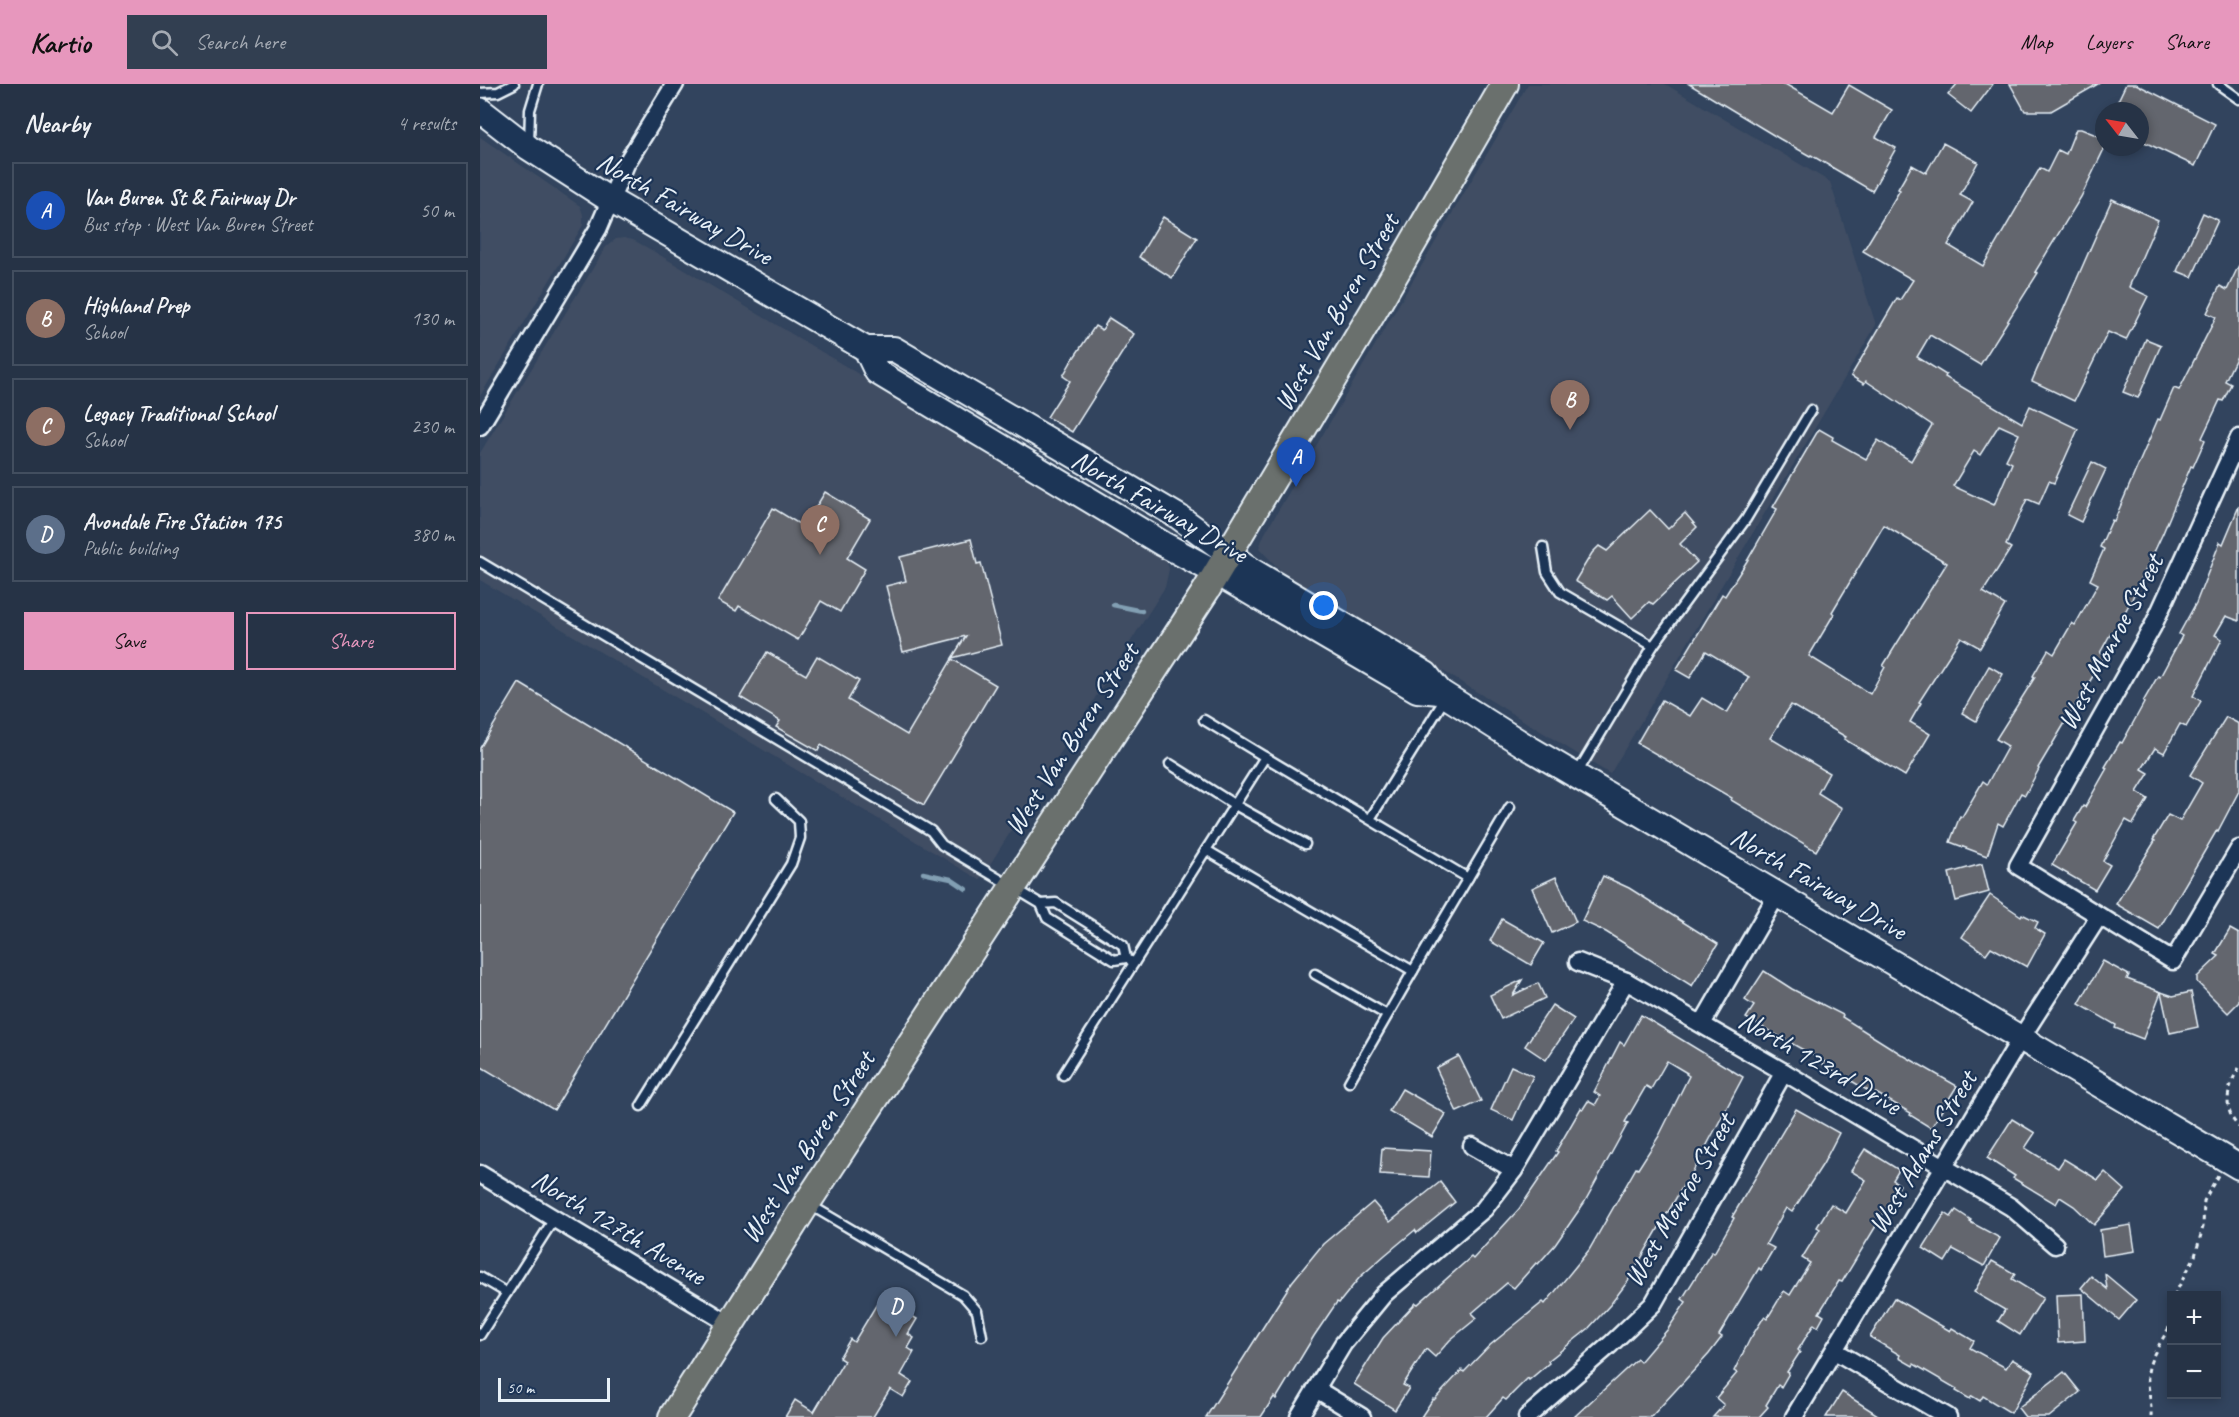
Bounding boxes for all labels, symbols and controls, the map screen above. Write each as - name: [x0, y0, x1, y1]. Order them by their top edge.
- search box: [127, 15, 547, 69]
- text: Kartio: [30, 25, 91, 60]
- icon: search: [148, 26, 181, 59]
- text: Search here: [196, 28, 285, 56]
- text: Map: [2020, 29, 2053, 55]
- text: Layers: [2086, 29, 2132, 55]
- text: Share: [2165, 29, 2209, 55]
- north arrow: [2095, 102, 2149, 156]
- text: Nearby: [24, 107, 89, 140]
- text: 4 results: [397, 111, 456, 136]
- street label: North Fairway Drive: [591, 143, 781, 273]
- text: Van Buren St & Fairway Dr: [83, 184, 295, 212]
- text: A: [40, 198, 51, 223]
- text: 50 m: [420, 198, 454, 223]
- street label: West Van Buren Street: [1265, 205, 1408, 417]
- text: Bus stop · West Van Buren Street: [83, 212, 313, 237]
- text: Highland Prep: [83, 292, 189, 320]
- text: B: [40, 306, 51, 331]
- text: 130 m: [411, 306, 454, 331]
- text: School: [83, 320, 126, 345]
- pin: B: [1550, 380, 1590, 430]
- text: Legacy Traditional School: [83, 400, 274, 428]
- text: C: [41, 414, 50, 439]
- text: 230 m: [411, 414, 454, 439]
- text: School: [83, 428, 126, 453]
- pin: A: [1276, 438, 1316, 487]
- street label: North Fairway Drive: [1066, 441, 1256, 571]
- pin: C: [800, 506, 840, 555]
- text: Avondale Fire Station 175: [83, 508, 281, 536]
- text: D: [40, 522, 51, 547]
- text: 380 m: [411, 522, 454, 547]
- text: Public building: [83, 536, 178, 561]
- street label: West Monroe Street: [2049, 546, 2172, 736]
- your location: [1309, 591, 1338, 620]
- button: Save: [24, 612, 234, 670]
- button: Share: [246, 612, 456, 670]
- street label: West Van Buren Street: [996, 634, 1148, 842]
- street label: North Fairway Drive: [1725, 818, 1915, 948]
- street label: North 123rd Drive: [1733, 1002, 1909, 1123]
- street label: West Van Buren Street: [732, 1042, 884, 1250]
- street label: West Adams Street: [1860, 1062, 1986, 1240]
- street label: West Monroe Street: [1615, 1105, 1744, 1293]
- street label: North 127th Avenue: [526, 1161, 714, 1294]
- pin: D: [876, 1288, 916, 1337]
- map controls: [2167, 1291, 2221, 1399]
- button: +: [2167, 1291, 2221, 1345]
- button: −: [2167, 1345, 2221, 1399]
- scale bar: [498, 1375, 610, 1402]
- text: 50 m: [507, 1378, 534, 1398]

